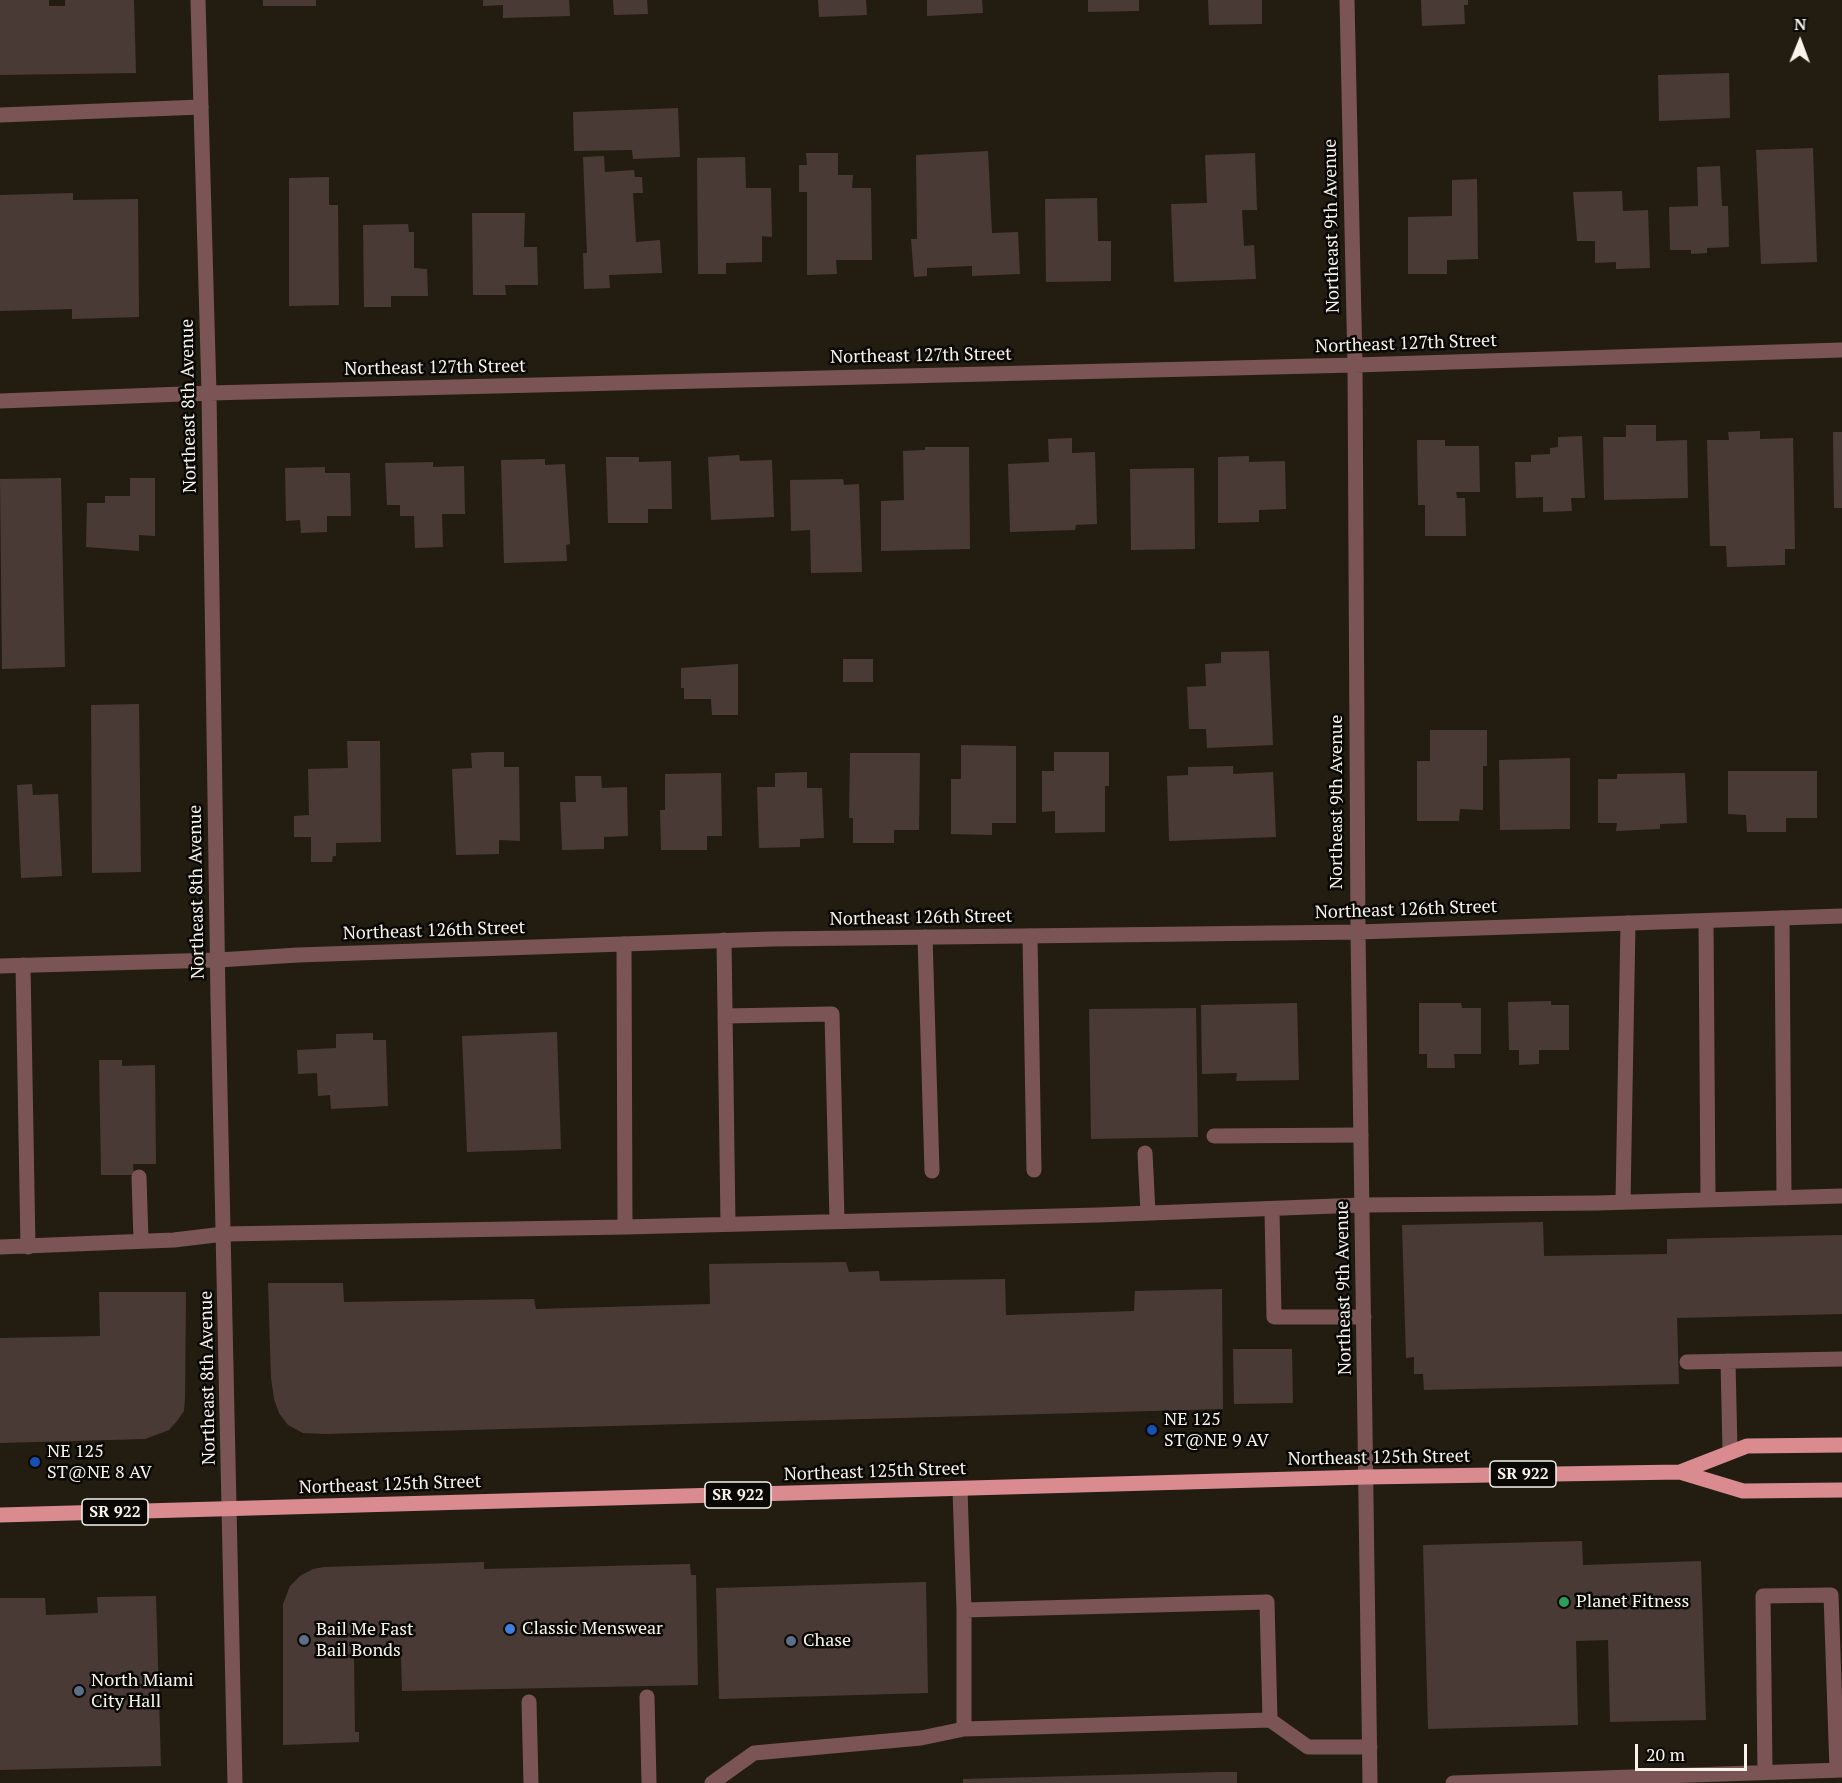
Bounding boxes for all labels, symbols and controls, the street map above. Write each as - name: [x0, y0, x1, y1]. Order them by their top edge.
- north arrow: [1770, 12, 1830, 72]
- text: N: [1794, 13, 1807, 35]
- street label: Northeast 9th Avenue: [1320, 139, 1344, 313]
- street label: Northeast 8th Avenue: [177, 319, 201, 493]
- street label: Northeast 127th Street: [1315, 330, 1497, 358]
- street label: Northeast 127th Street: [830, 344, 1012, 368]
- street label: Northeast 127th Street: [344, 356, 526, 380]
- street label: Northeast 9th Avenue: [1326, 715, 1348, 889]
- street label: Northeast 8th Avenue: [185, 805, 209, 979]
- street label: Northeast 126th Street: [1314, 896, 1498, 924]
- street label: Northeast 126th Street: [829, 906, 1013, 930]
- street label: Northeast 126th Street: [342, 917, 526, 945]
- street label: Northeast 9th Avenue: [1332, 1201, 1356, 1375]
- street label: Northeast 8th Avenue: [196, 1291, 220, 1465]
- place label: NE 125 ST@NE 9 AV: [1164, 1409, 1269, 1452]
- marker: NE 125 ST@NE 9 AV: [1145, 1423, 1159, 1437]
- place label: NE 125 ST@NE 8 AV: [47, 1441, 152, 1484]
- street label: Northeast 125th Street: [1287, 1446, 1471, 1470]
- marker: NE 125 ST@NE 8 AV: [28, 1455, 42, 1469]
- street label: Northeast 125th Street: [783, 1458, 967, 1486]
- road number: SR 922: [1490, 1461, 1556, 1487]
- street label: Northeast 125th Street: [298, 1471, 482, 1499]
- road number: SR 922: [705, 1482, 771, 1508]
- road number: SR 922: [82, 1499, 148, 1525]
- place label: Planet Fitness: [1576, 1591, 1689, 1613]
- marker: Planet Fitness: [1557, 1595, 1571, 1609]
- place label: Classic Menswear: [522, 1618, 663, 1640]
- place label: Bail Me Fast Bail Bonds: [316, 1619, 414, 1662]
- marker: Classic Menswear: [503, 1622, 517, 1636]
- place label: Chase: [803, 1630, 851, 1652]
- marker: Bail Me Fast Bail Bonds: [297, 1633, 311, 1647]
- marker: Chase: [784, 1634, 798, 1648]
- place label: North Miami City Hall: [91, 1670, 194, 1712]
- marker: North Miami City Hall: [72, 1684, 86, 1698]
- scale bar: [1638, 1732, 1750, 1770]
- text: 20 m: [1646, 1742, 1685, 1766]

